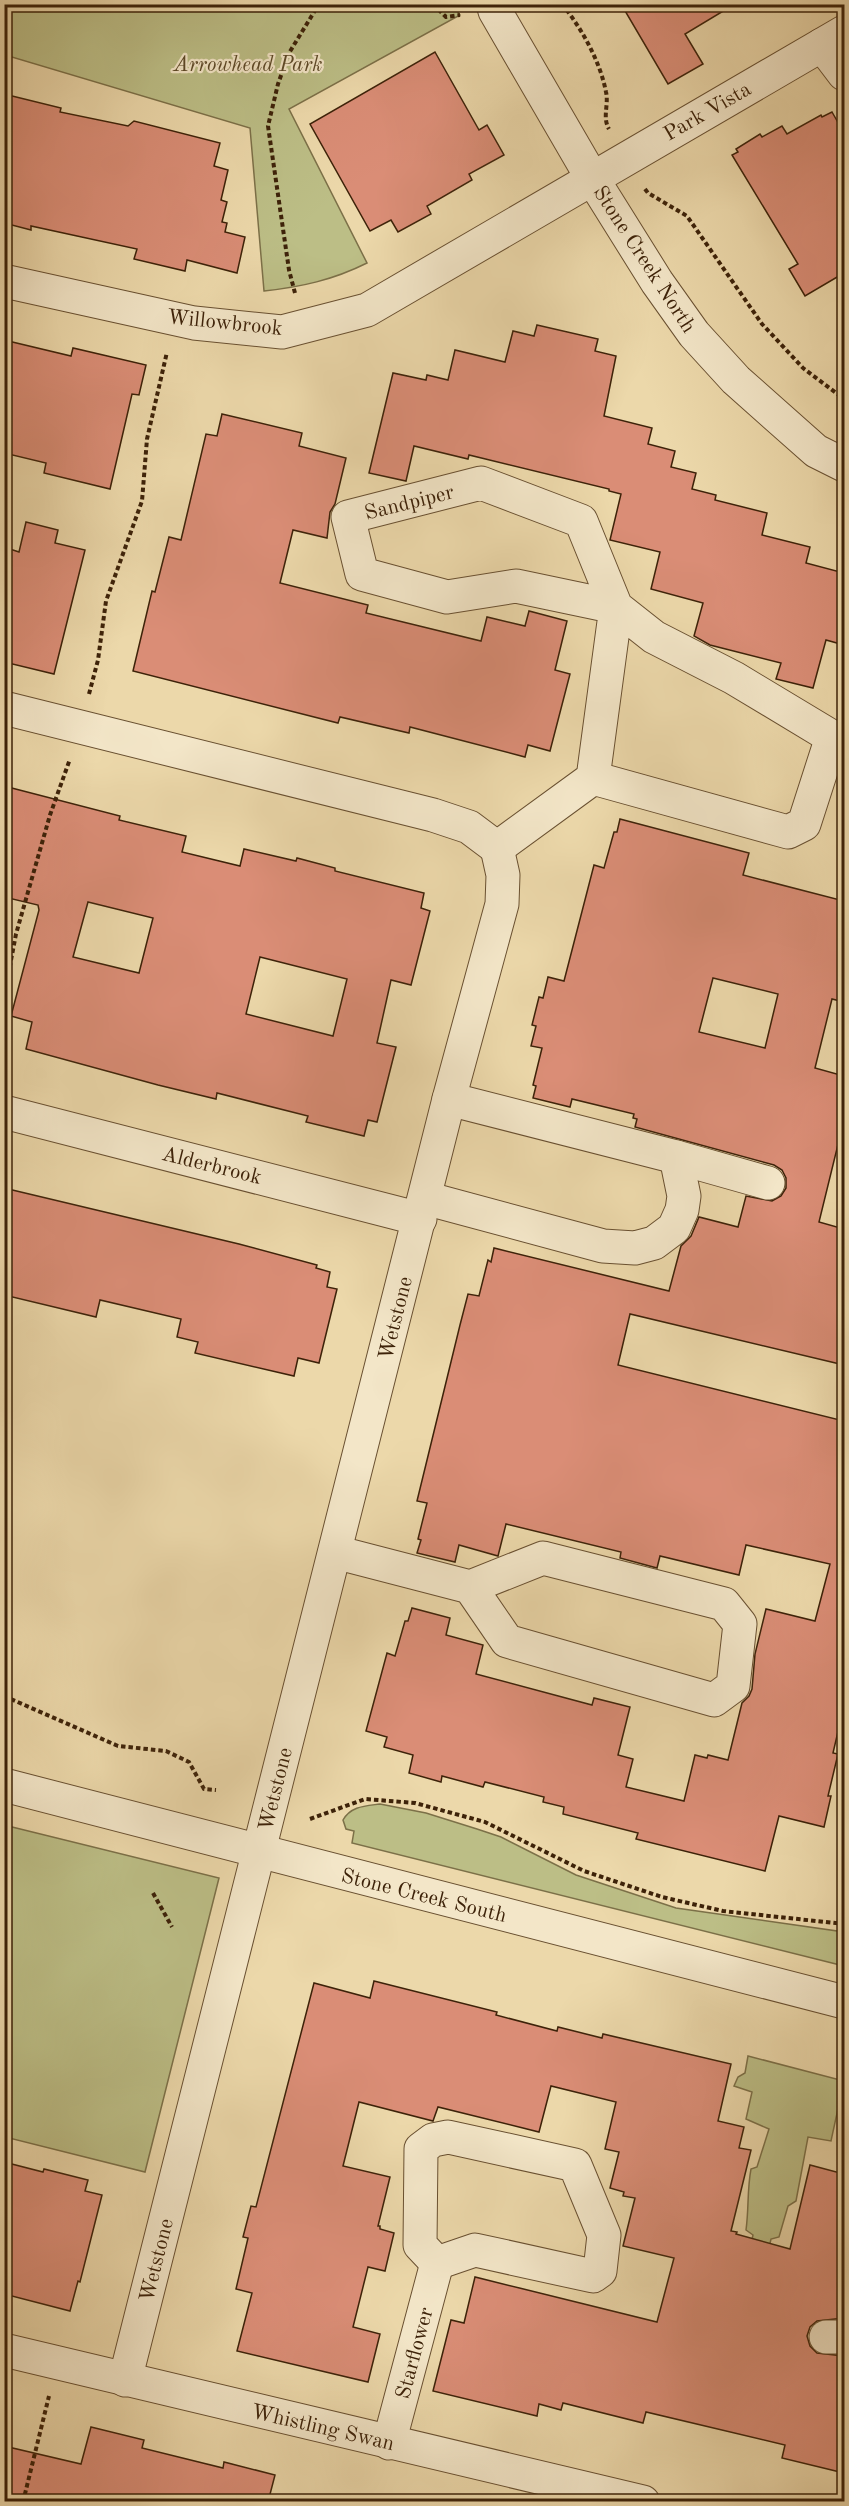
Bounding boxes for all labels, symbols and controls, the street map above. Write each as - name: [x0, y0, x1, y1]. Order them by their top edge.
- park label: Arrowhead Park: [172, 55, 323, 76]
- street label: Park Vista: [661, 79, 755, 146]
- street label: Stone Creek North: [589, 183, 699, 337]
- street label: Willowbrook: [166, 307, 284, 340]
- street label: Sandpiper: [362, 482, 457, 525]
- street label: Alderbrook: [160, 1144, 264, 1189]
- street label: Wetstone: [376, 1274, 417, 1362]
- street label: Wetstone: [256, 1745, 297, 1833]
- street label: Stone Creek South: [339, 1866, 509, 1927]
- street label: Wetstone: [137, 2216, 178, 2304]
- street label: Starflower: [393, 2305, 438, 2402]
- street label: Whistling Swan: [249, 2402, 396, 2455]

